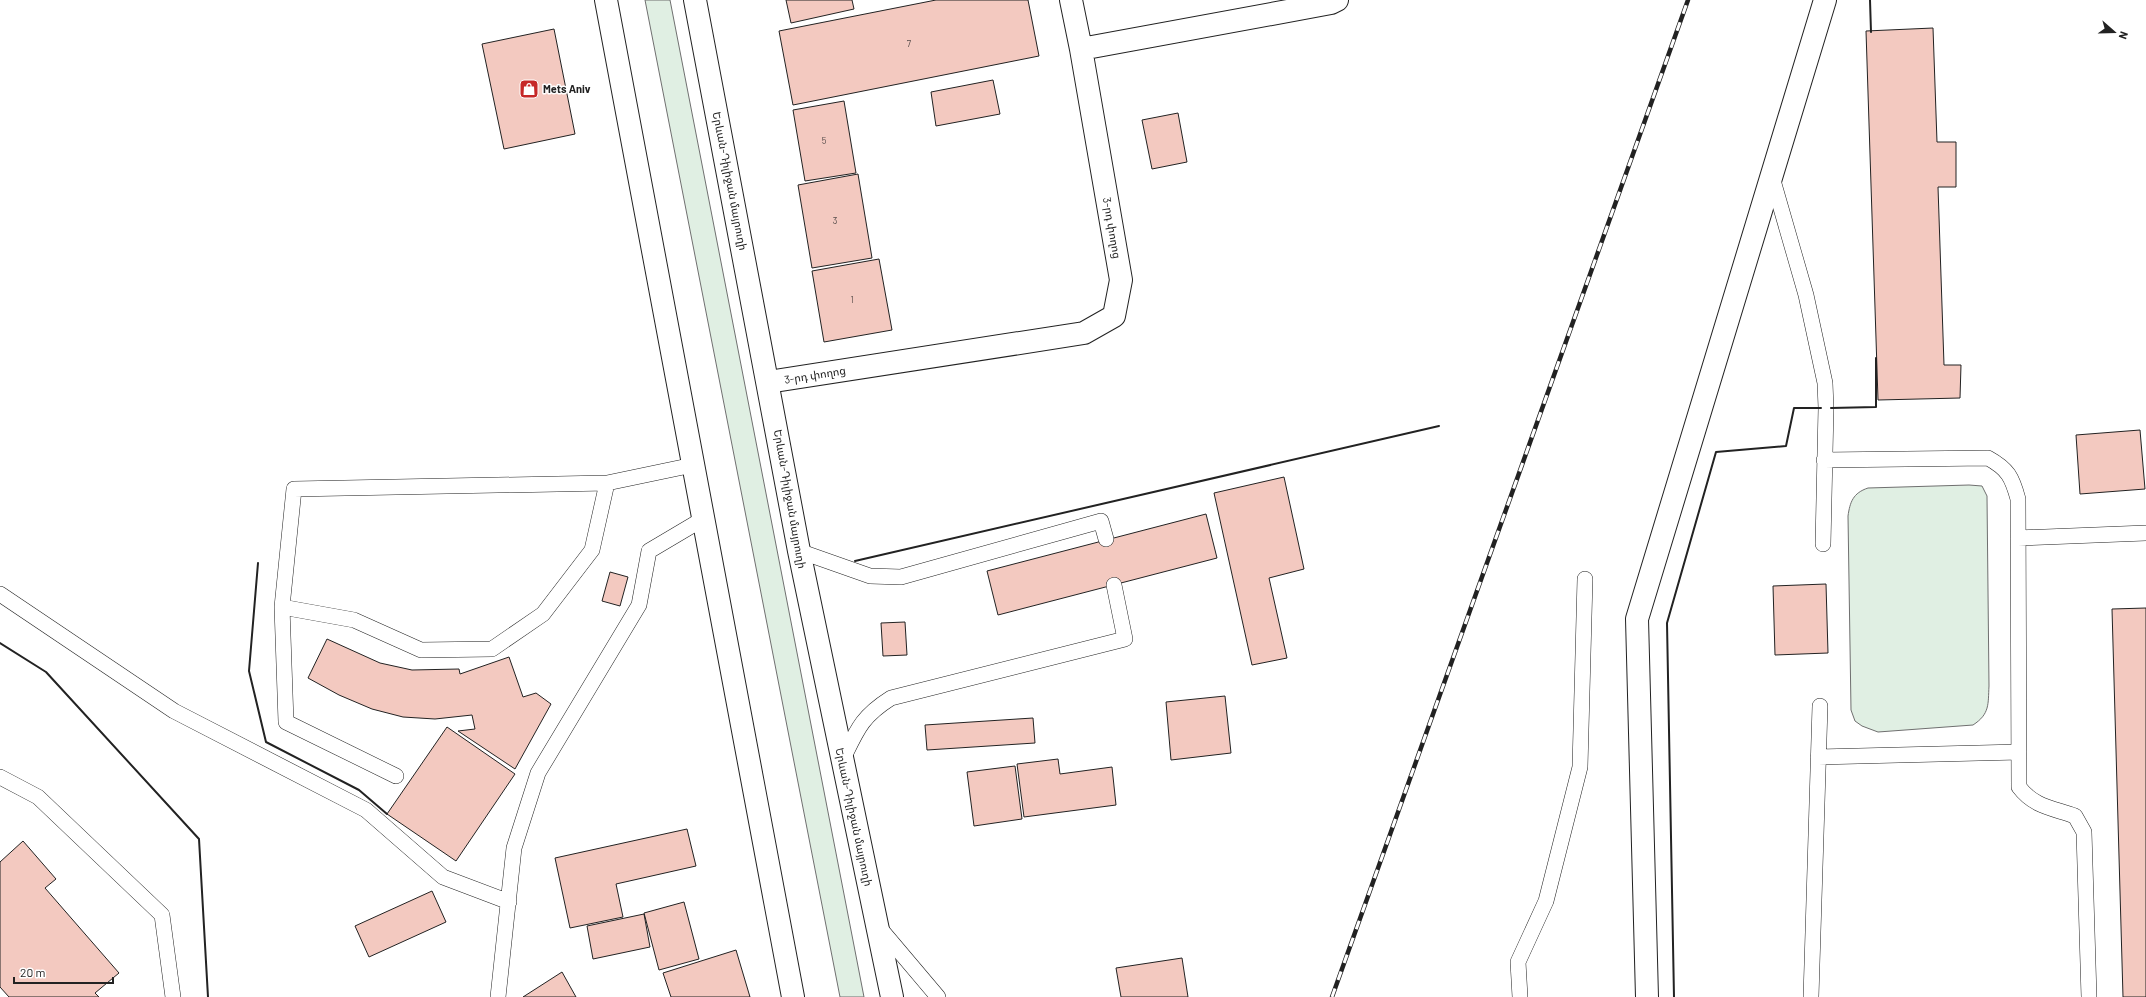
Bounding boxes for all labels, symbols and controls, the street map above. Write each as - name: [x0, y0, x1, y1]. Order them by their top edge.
- north arrow: [2094, 12, 2134, 52]
- text: N: [2117, 30, 2131, 41]
- house number: 7: [907, 38, 912, 49]
- shop icon: Mets Aniv: [518, 78, 540, 100]
- place label: Mets Aniv: [543, 82, 591, 95]
- street label: Երևան-Դիլիջան մայրուղի: [710, 110, 750, 252]
- house number: 5: [822, 135, 827, 146]
- street label: 3-րդ փողոց: [1100, 196, 1124, 260]
- house number: 3: [833, 215, 838, 226]
- house number: 1: [850, 294, 854, 305]
- street label: 3-րդ փողոց: [783, 363, 847, 387]
- street label: Երևան-Դիլիջան մայրուղի: [771, 428, 809, 570]
- street label: Երևան-Դիլիջան մայրուղի: [832, 747, 876, 887]
- scale bar: [14, 959, 113, 985]
- text: 20 m: [20, 965, 46, 979]

